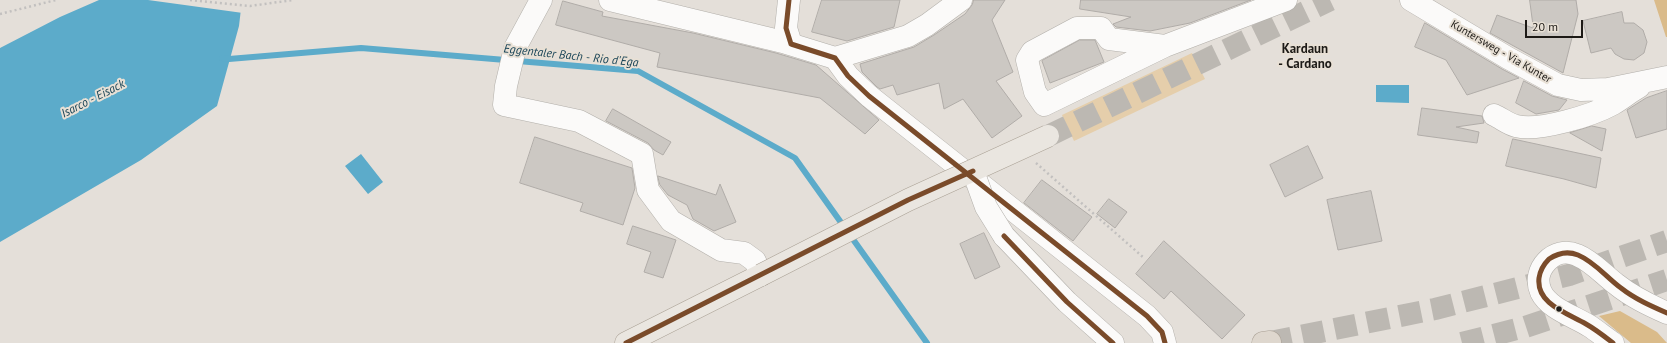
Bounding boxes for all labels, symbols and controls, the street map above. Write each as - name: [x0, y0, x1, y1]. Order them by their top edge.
- scale bar: [1527, 12, 1585, 38]
- street label: Kuntersweg - Via Kunter: [1448, 18, 1554, 86]
- text: 20 m: [1532, 19, 1558, 34]
- district label: Kardaun - Cardano: [1278, 41, 1332, 72]
- water label: Eggentaler Bach - Rio d'Ega: [503, 42, 639, 70]
- water label: Isarco - Eisack: [59, 77, 127, 121]
- unlabelled marker: [1554, 304, 1564, 314]

